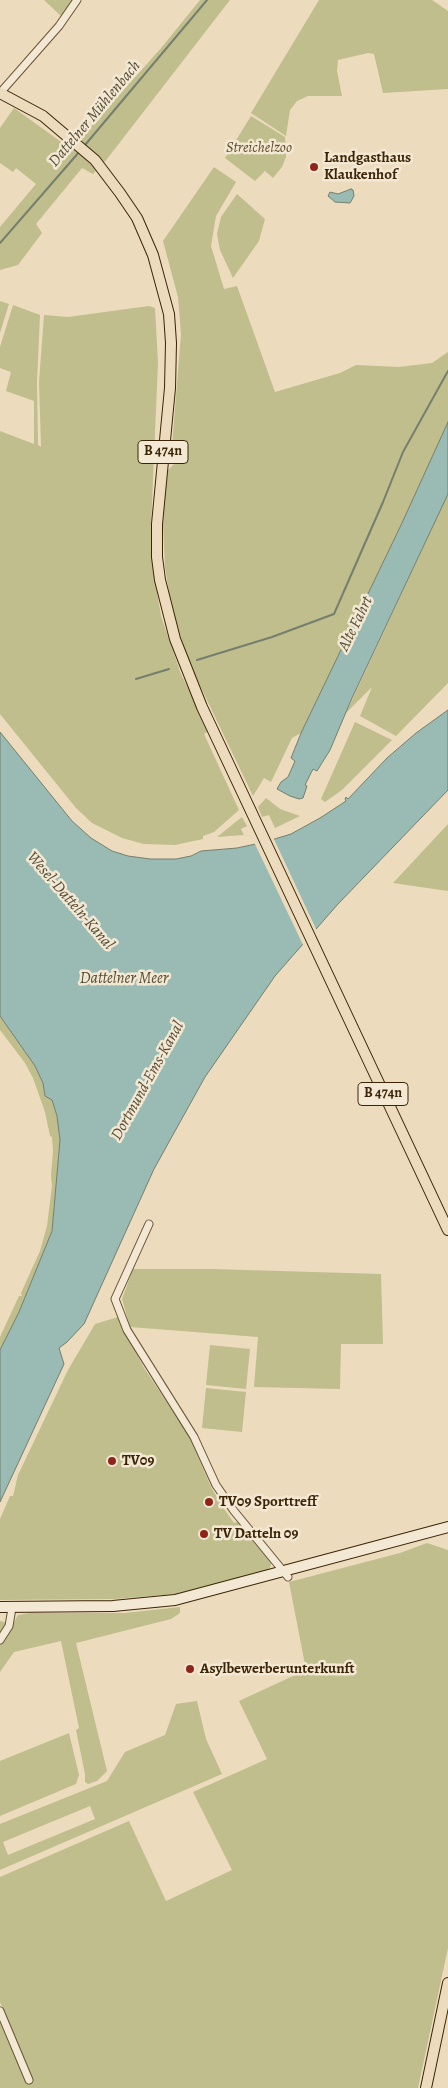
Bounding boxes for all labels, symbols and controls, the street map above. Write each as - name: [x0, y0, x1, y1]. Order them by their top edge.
- water label: Dattelner Mühlenbach: [45, 57, 145, 171]
- park label: Streichelzoo: [226, 139, 292, 157]
- place label: Landgasthaus Klaukenhof: [324, 149, 411, 184]
- marker: Landgasthaus Klaukenhof: [308, 161, 320, 173]
- road number: B 474n: [138, 441, 188, 464]
- water label: Alte Fahrt: [335, 594, 377, 654]
- water label: Wesel-Datteln-Kanal: [22, 848, 118, 954]
- water label: Dattelner Meer: [80, 969, 168, 989]
- water label: Dortmund-Ems-Kanal: [107, 1018, 189, 1144]
- road number: B 474n: [358, 1082, 408, 1106]
- place label: TV09: [122, 1452, 154, 1470]
- marker: TV09: [106, 1455, 118, 1467]
- place label: TV09 Sporttreff: [219, 1493, 317, 1511]
- marker: TV09 Sporttreff: [203, 1496, 215, 1508]
- place label: TV Datteln 09: [214, 1525, 298, 1543]
- marker: TV Datteln 09: [198, 1528, 210, 1540]
- place label: Asylbewerberunterkunft: [200, 1660, 355, 1678]
- marker: Asylbewerberunterkunft: [184, 1663, 196, 1675]

